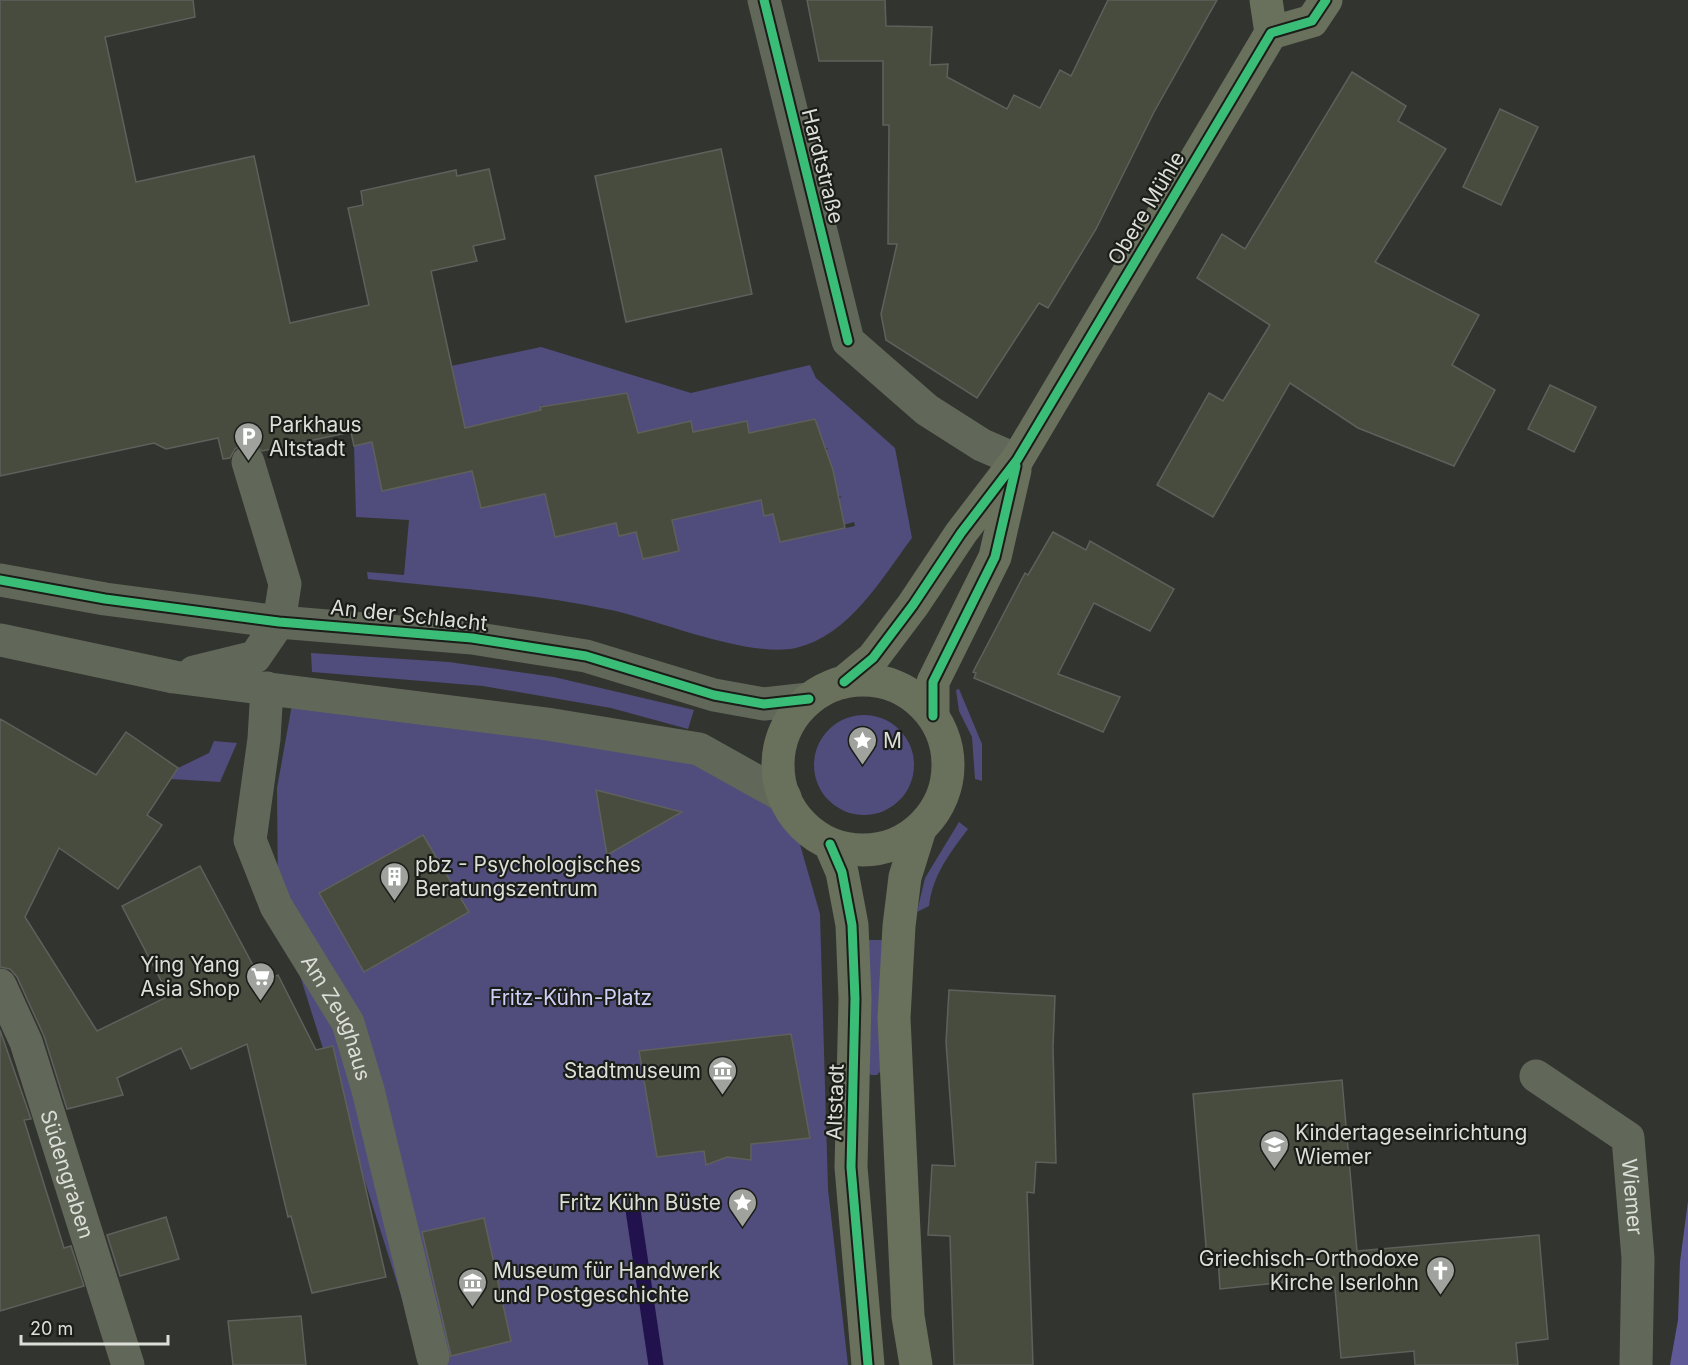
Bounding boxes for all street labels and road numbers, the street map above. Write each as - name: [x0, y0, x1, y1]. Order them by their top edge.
- street label: Hardtstraße: [797, 106, 849, 226]
- street label: Obere Mühle: [1102, 147, 1190, 269]
- street label: An der Schlacht: [329, 594, 489, 636]
- street label: Am Zeughaus: [296, 950, 377, 1083]
- street label: Altstadt: [821, 1063, 849, 1141]
- street label: Südengraben: [36, 1106, 100, 1241]
- street label: Wiemer: [1617, 1158, 1649, 1236]

